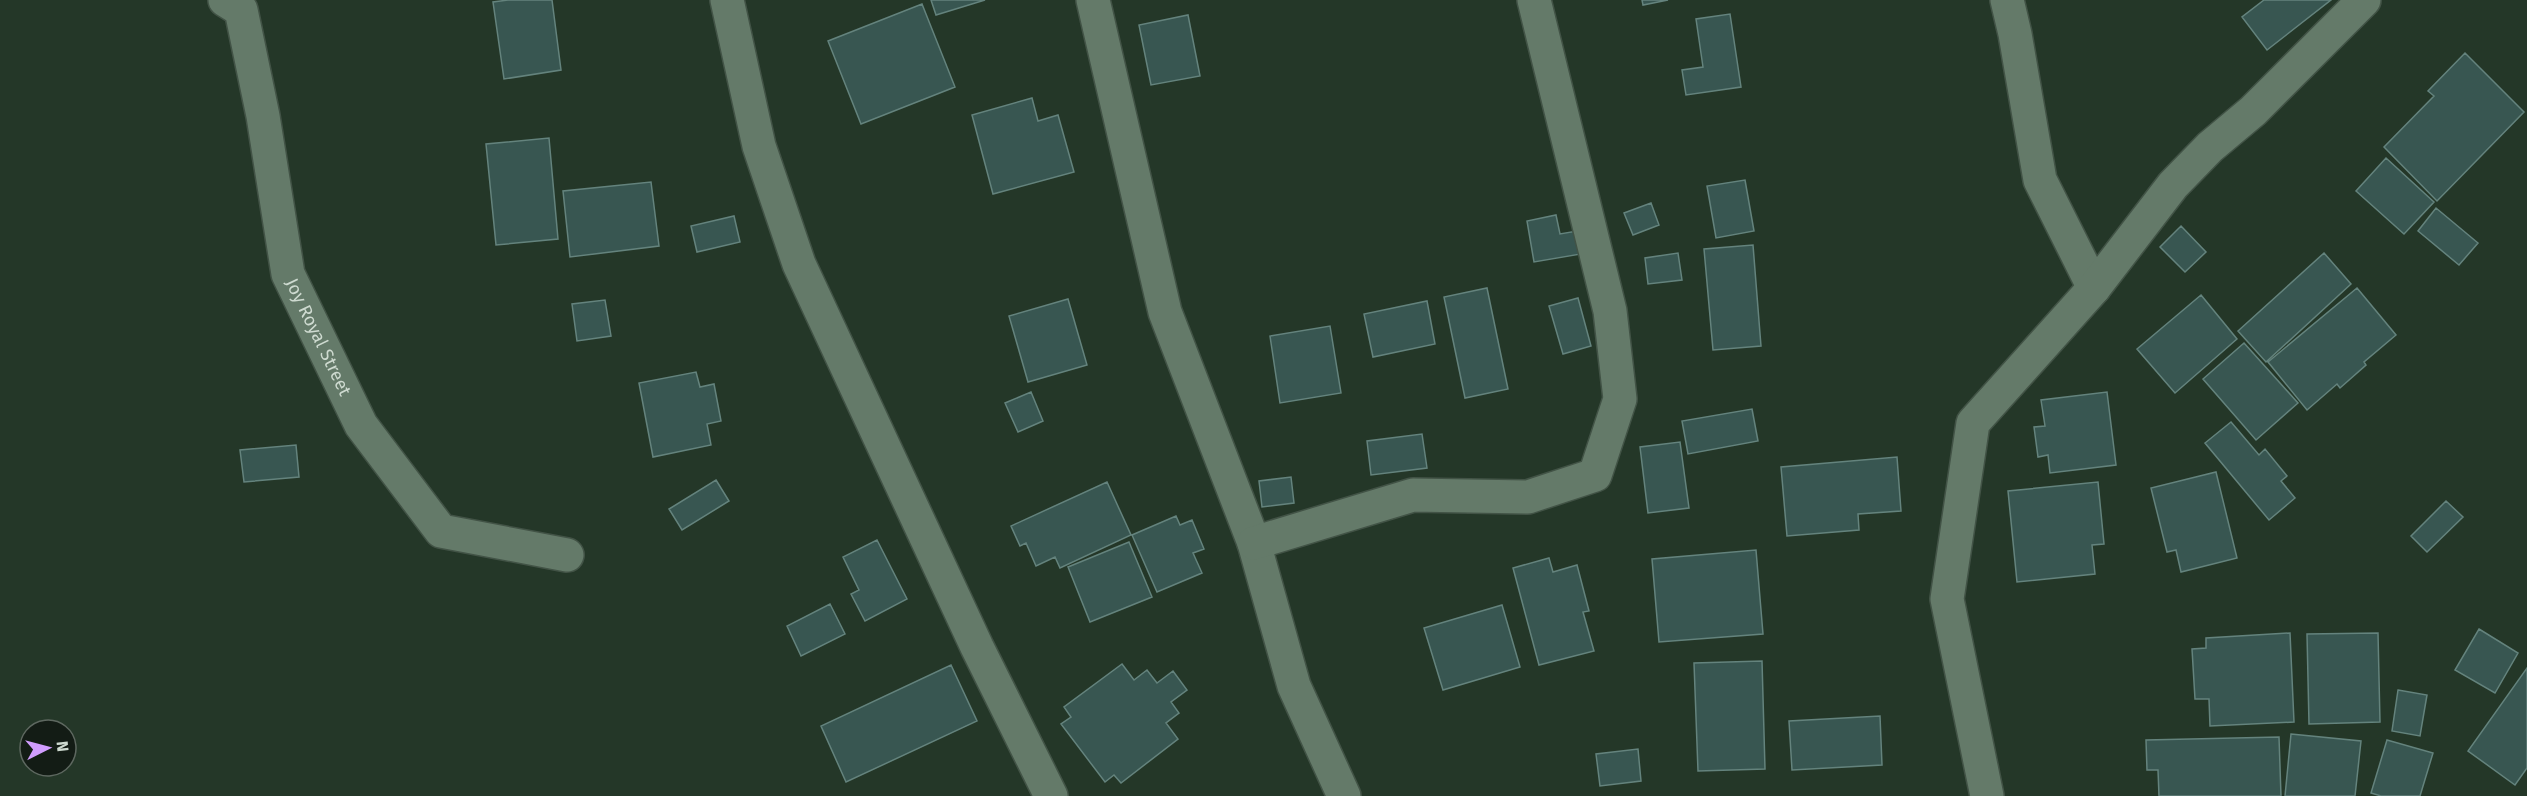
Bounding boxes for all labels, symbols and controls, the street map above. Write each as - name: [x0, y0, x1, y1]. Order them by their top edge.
- street label: Joy Royal Street: [281, 275, 356, 400]
- north arrow: [18, 718, 78, 778]
- text: N: [52, 740, 72, 753]

